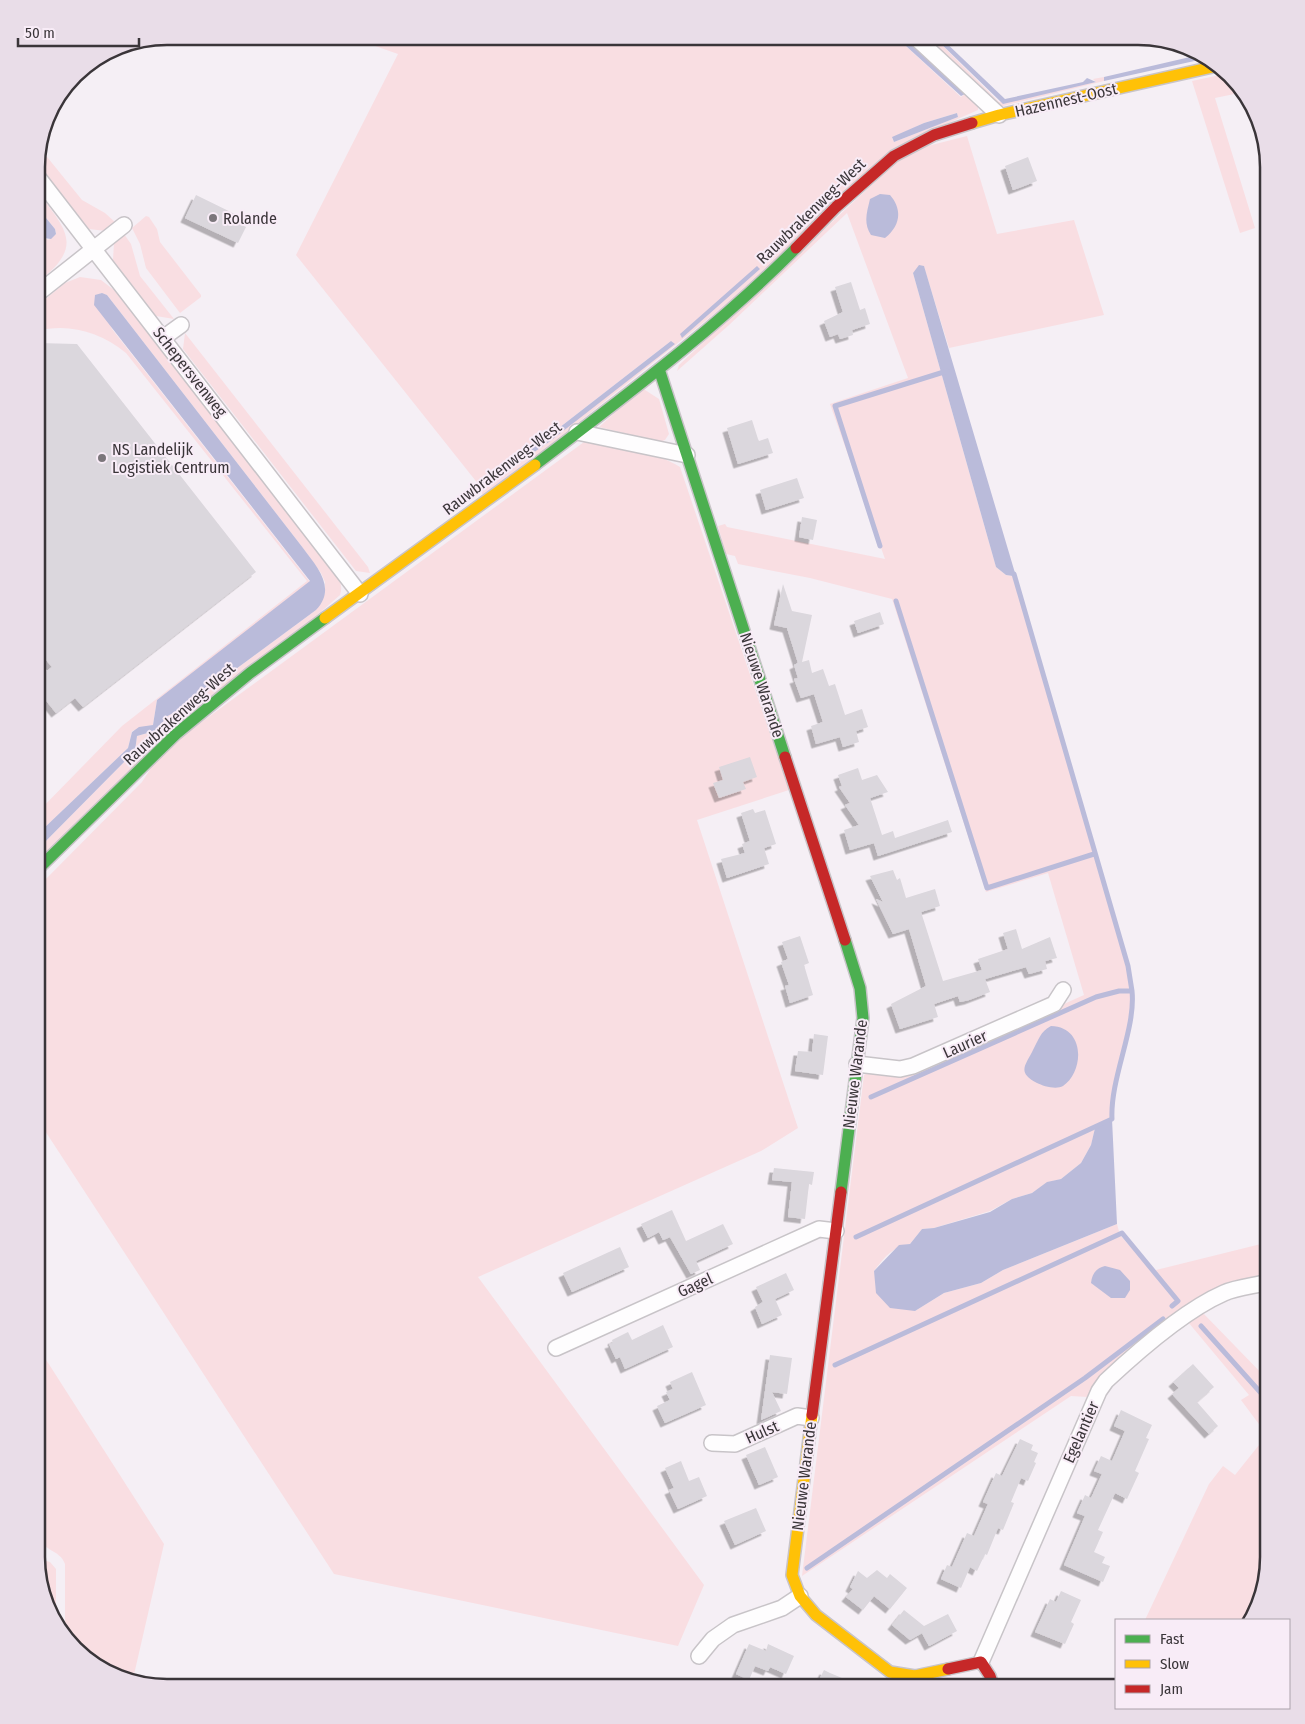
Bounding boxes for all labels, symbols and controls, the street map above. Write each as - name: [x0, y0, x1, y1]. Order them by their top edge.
- scale bar: [18, 15, 139, 47]
- text: 50 m: [25, 24, 55, 42]
- street label: Hazennest-Oost: [1013, 79, 1120, 121]
- street label: Rauwbrakenweg-West: [753, 154, 870, 268]
- place label: Rolande: [223, 209, 277, 228]
- marker: Rolande: [207, 212, 219, 224]
- street label: Schepersvenweg: [149, 323, 231, 421]
- street label: Rauwbrakenweg-West: [439, 417, 566, 519]
- place label: NS Landelijk Logistiek Centrum: [112, 440, 230, 477]
- marker: NS Landelijk Logistiek Centrum: [96, 452, 108, 464]
- street label: Nieuwe Warande: [736, 630, 788, 740]
- street label: Rauwbrakenweg-West: [119, 658, 239, 769]
- street label: Nieuwe Warande: [839, 1018, 871, 1129]
- street label: Laurier: [940, 1026, 990, 1062]
- street label: Gagel: [675, 1269, 715, 1301]
- street label: Egelantier: [1059, 1398, 1103, 1466]
- street label: Hulst: [742, 1416, 782, 1448]
- street label: Nieuwe Warande: [788, 1420, 820, 1531]
- legend: [1115, 1619, 1290, 1709]
- text: Fast: [1160, 1630, 1184, 1648]
- text: Slow: [1160, 1655, 1189, 1673]
- text: Jam: [1160, 1680, 1183, 1698]

